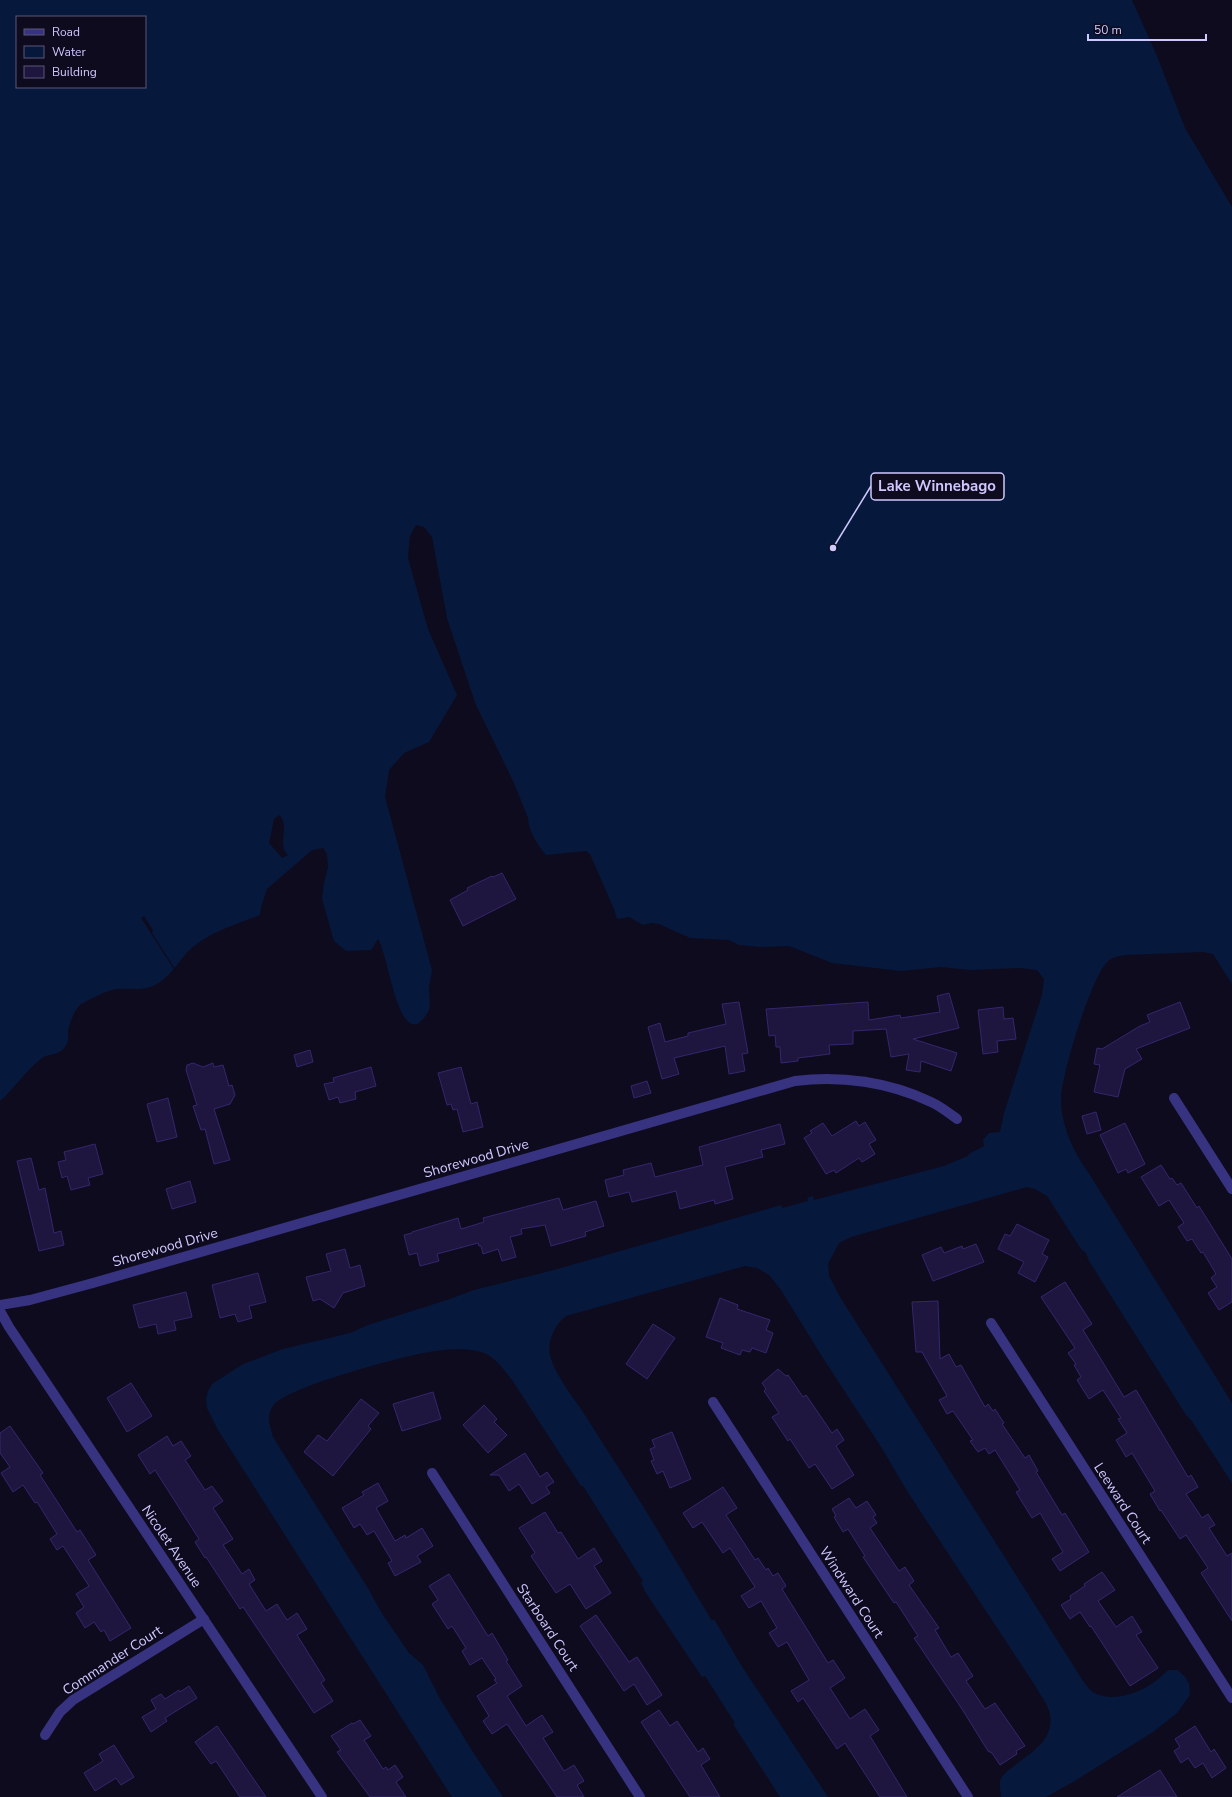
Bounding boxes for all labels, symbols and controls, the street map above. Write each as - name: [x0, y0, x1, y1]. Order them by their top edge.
- legend: [16, 16, 146, 88]
- scale bar: [1088, 16, 1206, 42]
- text: 50 m: [1094, 22, 1122, 38]
- text: Road: [52, 24, 80, 40]
- text: Water: [52, 44, 86, 60]
- text: Building: [52, 64, 97, 80]
- callout: Lake Winnebago: [871, 473, 1004, 500]
- text: Lake Winnebago: [878, 476, 996, 496]
- street label: Shorewood Drive: [421, 1134, 531, 1183]
- street label: Shorewood Drive: [110, 1223, 220, 1272]
- street label: Leeward Court: [1089, 1459, 1156, 1547]
- street label: Nicolet Avenue: [137, 1501, 206, 1591]
- street label: Windward Court: [815, 1543, 888, 1642]
- street label: Starboard Court: [512, 1580, 583, 1675]
- street label: Commander Court: [59, 1621, 166, 1700]

